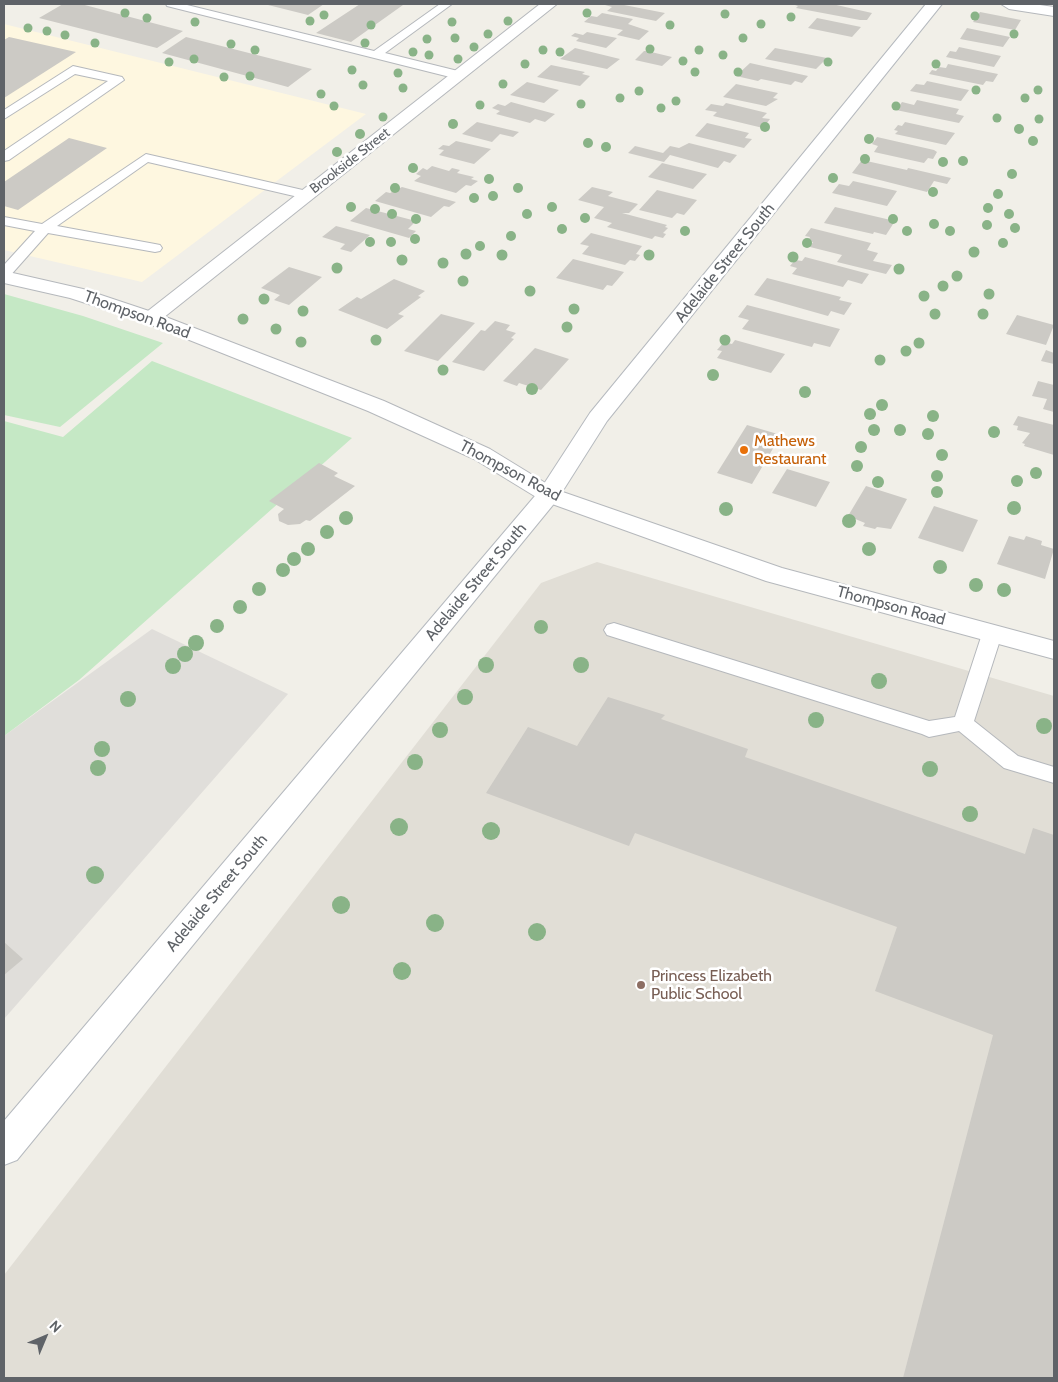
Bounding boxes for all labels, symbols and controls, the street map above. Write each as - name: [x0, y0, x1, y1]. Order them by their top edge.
- street label: Brookside Street: [307, 125, 393, 197]
- street label: Adelaide Street South: [671, 200, 779, 326]
- street label: Thompson Road: [81, 287, 193, 343]
- place label: Mathews Restaurant: [754, 431, 826, 469]
- street label: Thompson Road: [456, 436, 564, 506]
- marker: Mathews Restaurant: [738, 444, 750, 456]
- street label: Adelaide Street South: [421, 519, 531, 645]
- street label: Thompson Road: [835, 582, 947, 630]
- street label: Adelaide Street South: [162, 830, 272, 956]
- place label: Princess Elizabeth Public School: [651, 966, 772, 1004]
- marker: Princess Elizabeth Public School: [635, 979, 647, 991]
- north arrow: [20, 1312, 70, 1362]
- text: N: [46, 1317, 65, 1336]

